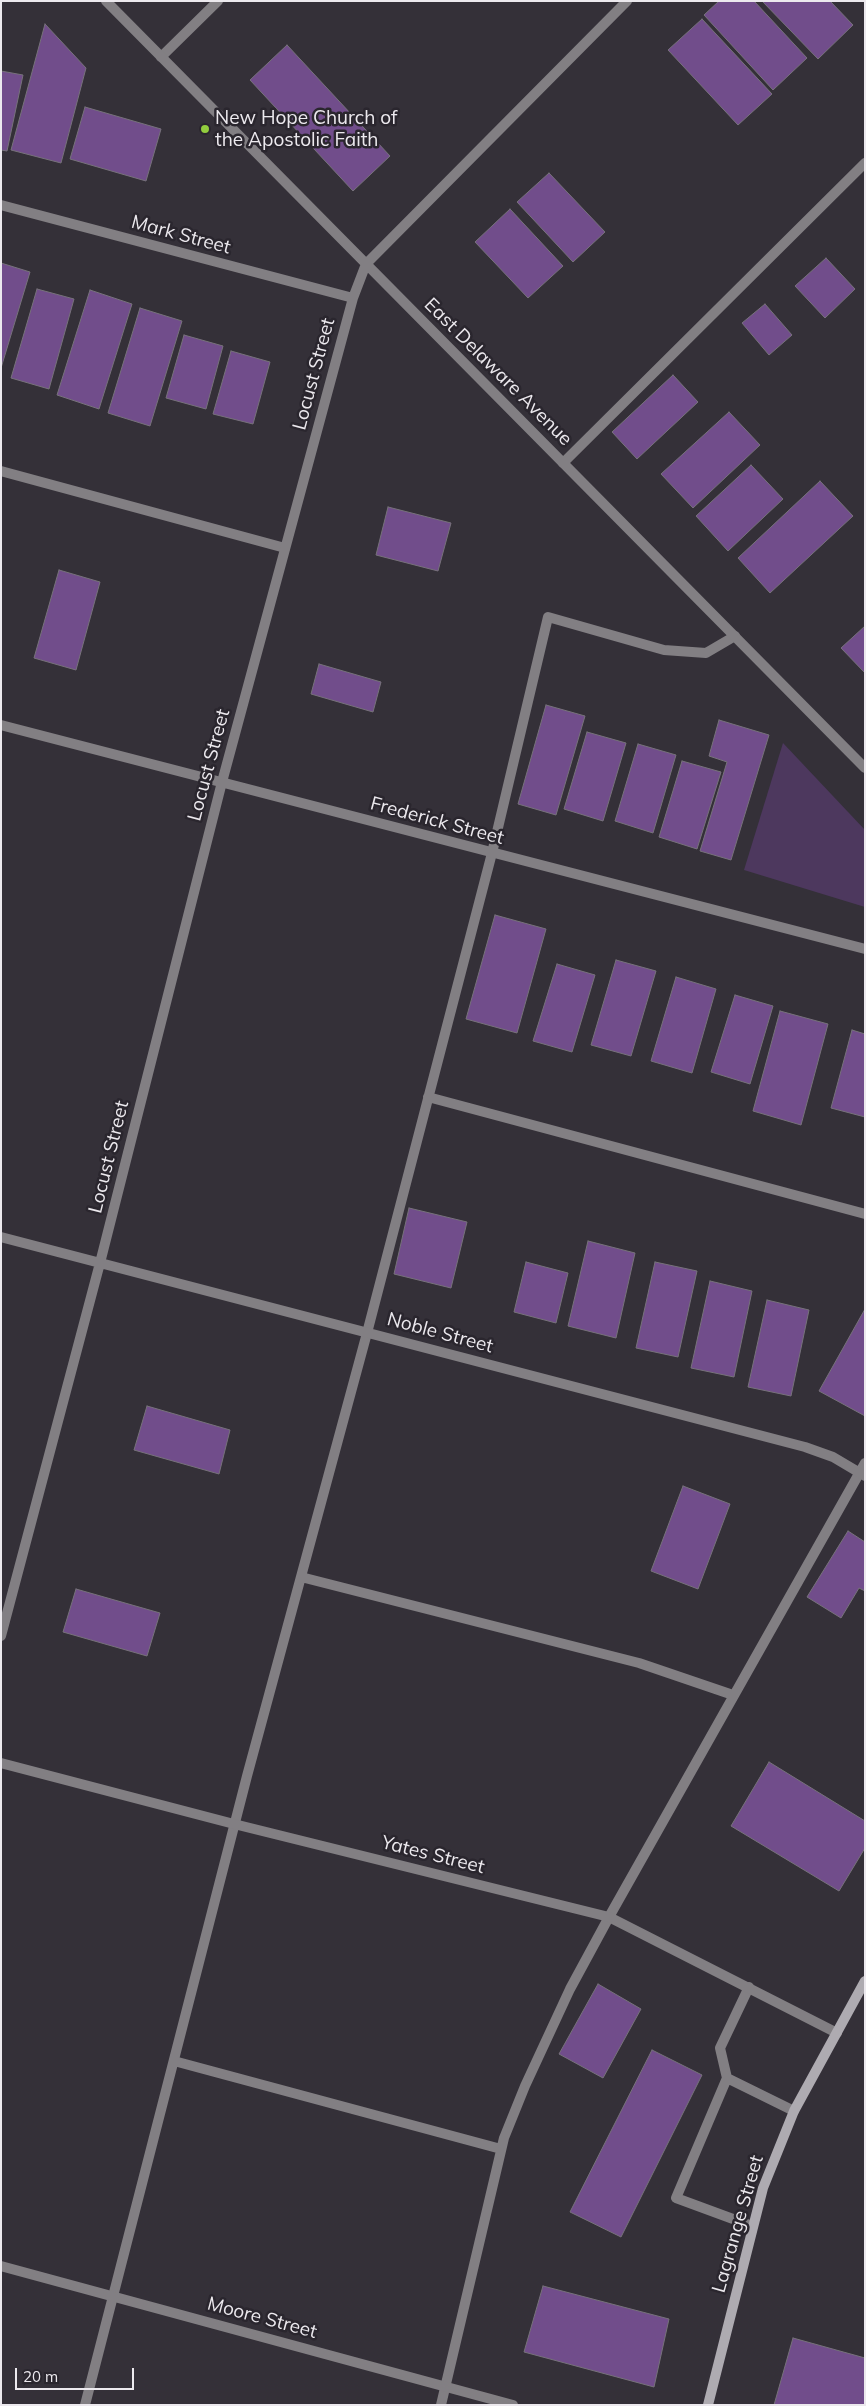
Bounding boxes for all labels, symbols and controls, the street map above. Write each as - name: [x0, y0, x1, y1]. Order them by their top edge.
- place label: New Hope Church of the Apostolic Faith: [215, 107, 398, 151]
- marker: New Hope Church of the Apostolic Faith: [199, 123, 211, 135]
- street label: Mark Street: [129, 211, 233, 259]
- street label: East Delaware Avenue: [419, 293, 577, 451]
- street label: Locust Street: [288, 316, 340, 432]
- street label: Locust Street: [183, 707, 235, 823]
- street label: Frederick Street: [368, 792, 506, 850]
- street label: Locust Street: [84, 1098, 134, 1216]
- street label: Noble Street: [385, 1308, 495, 1358]
- street label: Yates Street: [379, 1831, 487, 1879]
- street label: Lagrange Street: [707, 2153, 769, 2295]
- street label: Moore Street: [205, 2292, 319, 2344]
- scale bar: [18, 2358, 136, 2390]
- text: 20 m: [23, 2367, 58, 2386]

